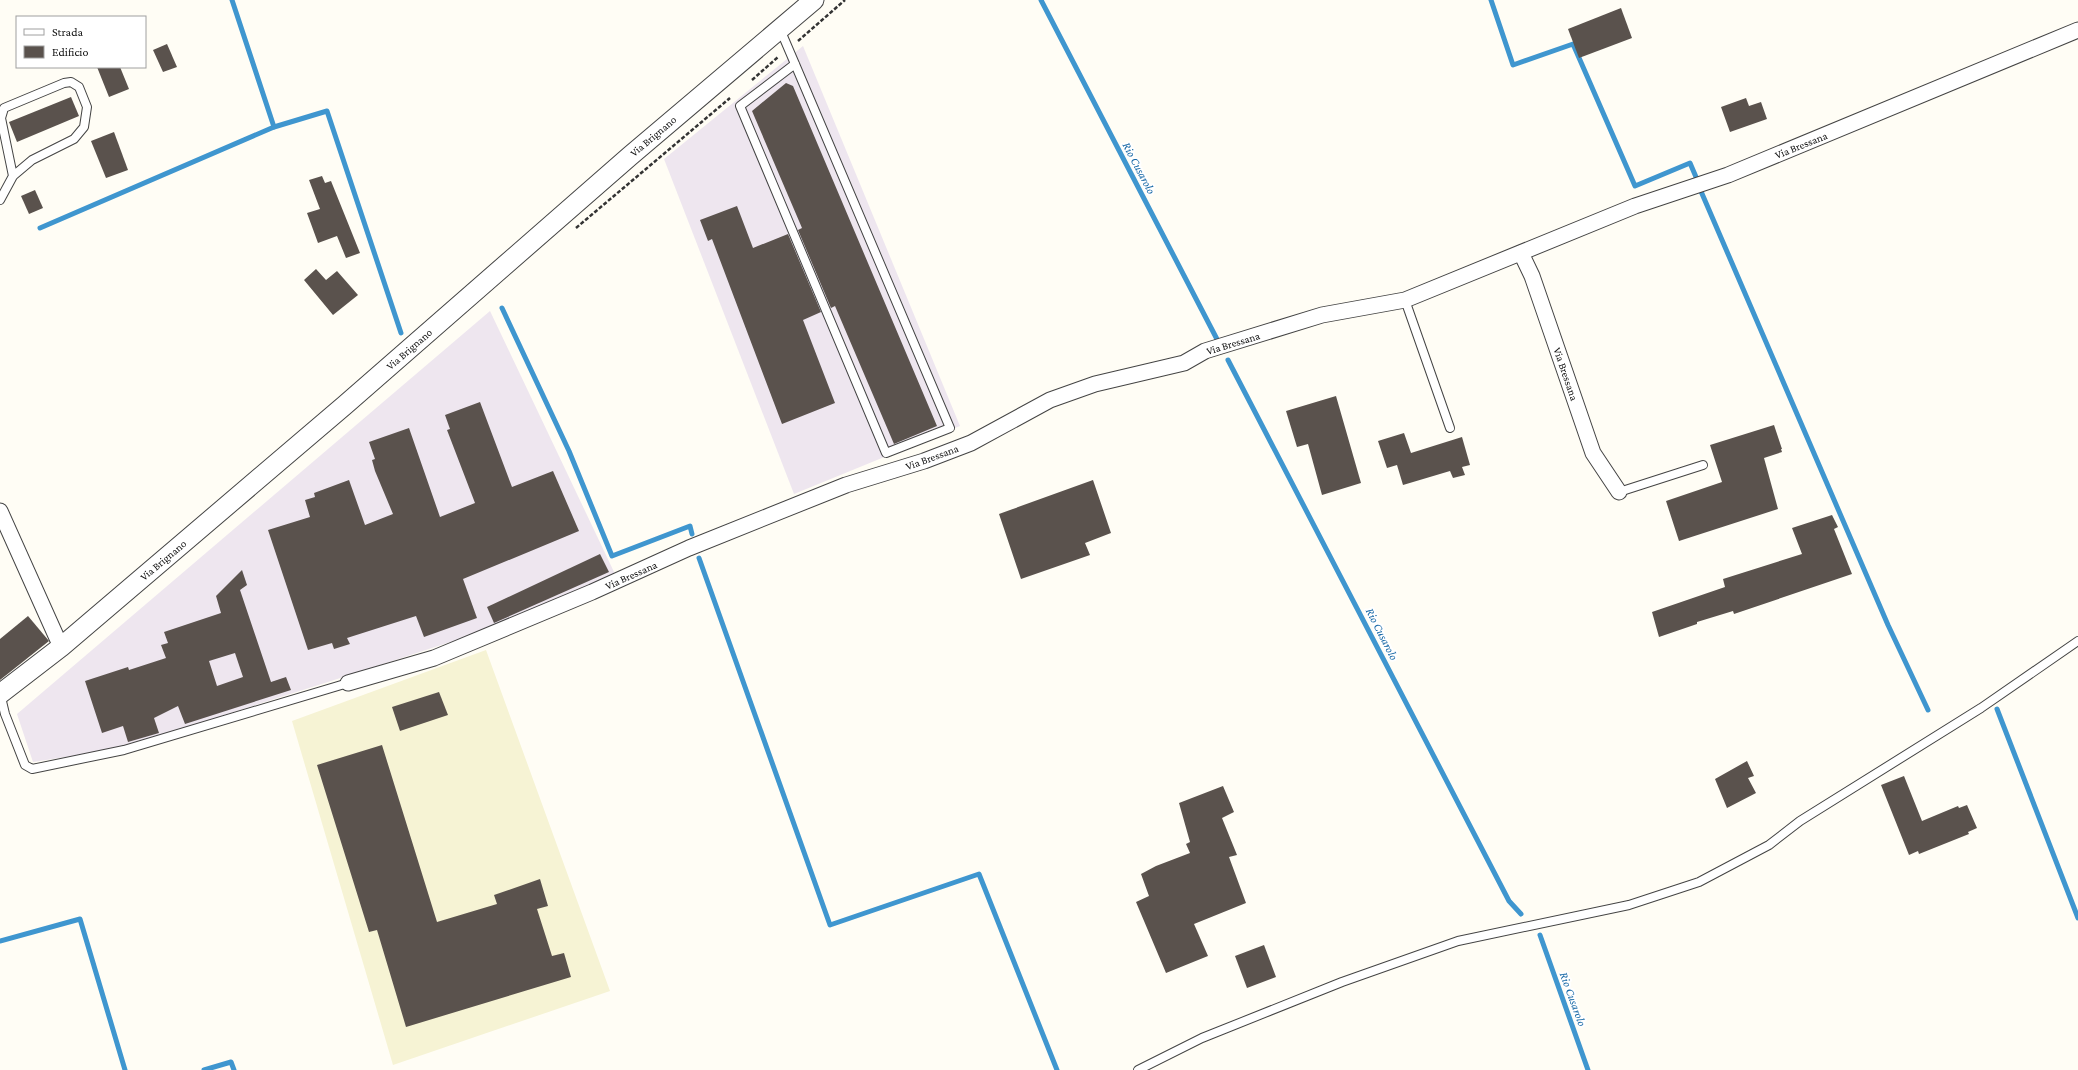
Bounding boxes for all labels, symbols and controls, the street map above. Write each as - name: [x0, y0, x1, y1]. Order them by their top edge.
- legend: [16, 16, 146, 68]
- text: Strada: [52, 25, 83, 39]
- text: Edificio: [52, 45, 89, 59]
- street label: Via Brignano: [627, 113, 680, 160]
- street label: Via Bressana: [1773, 129, 1829, 161]
- water label: Rio Cusarolo: [1120, 140, 1158, 196]
- street label: Via Brignano: [384, 326, 435, 373]
- street label: Via Bressana: [1205, 329, 1261, 357]
- street label: Via Bressana: [1551, 346, 1581, 402]
- street label: Via Bressana: [904, 442, 960, 472]
- street label: Via Brignano: [137, 537, 190, 584]
- street label: Via Bressana: [603, 558, 659, 592]
- water label: Rio Cusarolo: [1363, 606, 1401, 662]
- water label: Rio Cusarolo: [1557, 970, 1589, 1028]

